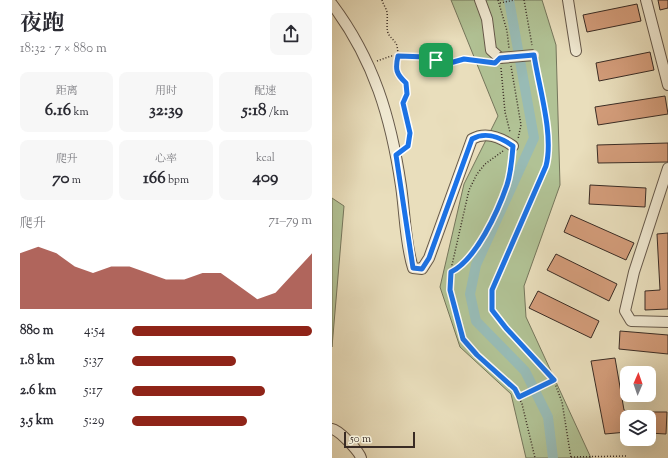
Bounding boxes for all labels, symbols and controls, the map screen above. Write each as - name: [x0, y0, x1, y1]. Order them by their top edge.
- text: 夜跑: [20, 9, 64, 41]
- button: share: [270, 13, 312, 55]
- text: 18:32 · 7 × 880 m: [20, 40, 107, 58]
- pin: [419, 43, 453, 77]
- icon: arrive: [425, 49, 447, 71]
- text: 距离: [56, 83, 78, 99]
- text: 用时: [155, 83, 177, 99]
- text: 配速: [254, 83, 276, 99]
- text: 6.16: [45, 99, 71, 123]
- text: 32:39: [149, 99, 183, 123]
- text: 5:18: [242, 99, 266, 123]
- text: km: [71, 104, 89, 120]
- text: /km: [266, 104, 289, 120]
- text: kcal: [256, 150, 275, 166]
- text: 爬升: [56, 151, 78, 167]
- text: 心率: [155, 151, 177, 167]
- text: 409: [252, 166, 278, 190]
- text: 70: [52, 167, 70, 191]
- text: 166: [143, 167, 166, 191]
- text: m: [70, 172, 81, 188]
- text: bpm: [166, 172, 189, 188]
- text: 71–79 m: [269, 212, 312, 230]
- text: 爬升: [20, 215, 46, 233]
- text: 880 m: [20, 322, 53, 340]
- text: 4:54: [84, 322, 105, 340]
- text: 1.8 km: [20, 352, 55, 370]
- text: 5:37: [84, 352, 104, 370]
- north arrow: [620, 366, 656, 402]
- map controls: [620, 366, 656, 446]
- text: 2.6 km: [20, 382, 56, 400]
- text: 5:17: [84, 382, 103, 400]
- button: layers: [620, 410, 656, 446]
- text: 3.5 km: [20, 412, 54, 430]
- text: 5:29: [84, 412, 104, 430]
- scale bar: [344, 430, 415, 449]
- text: 50 m: [350, 431, 371, 447]

